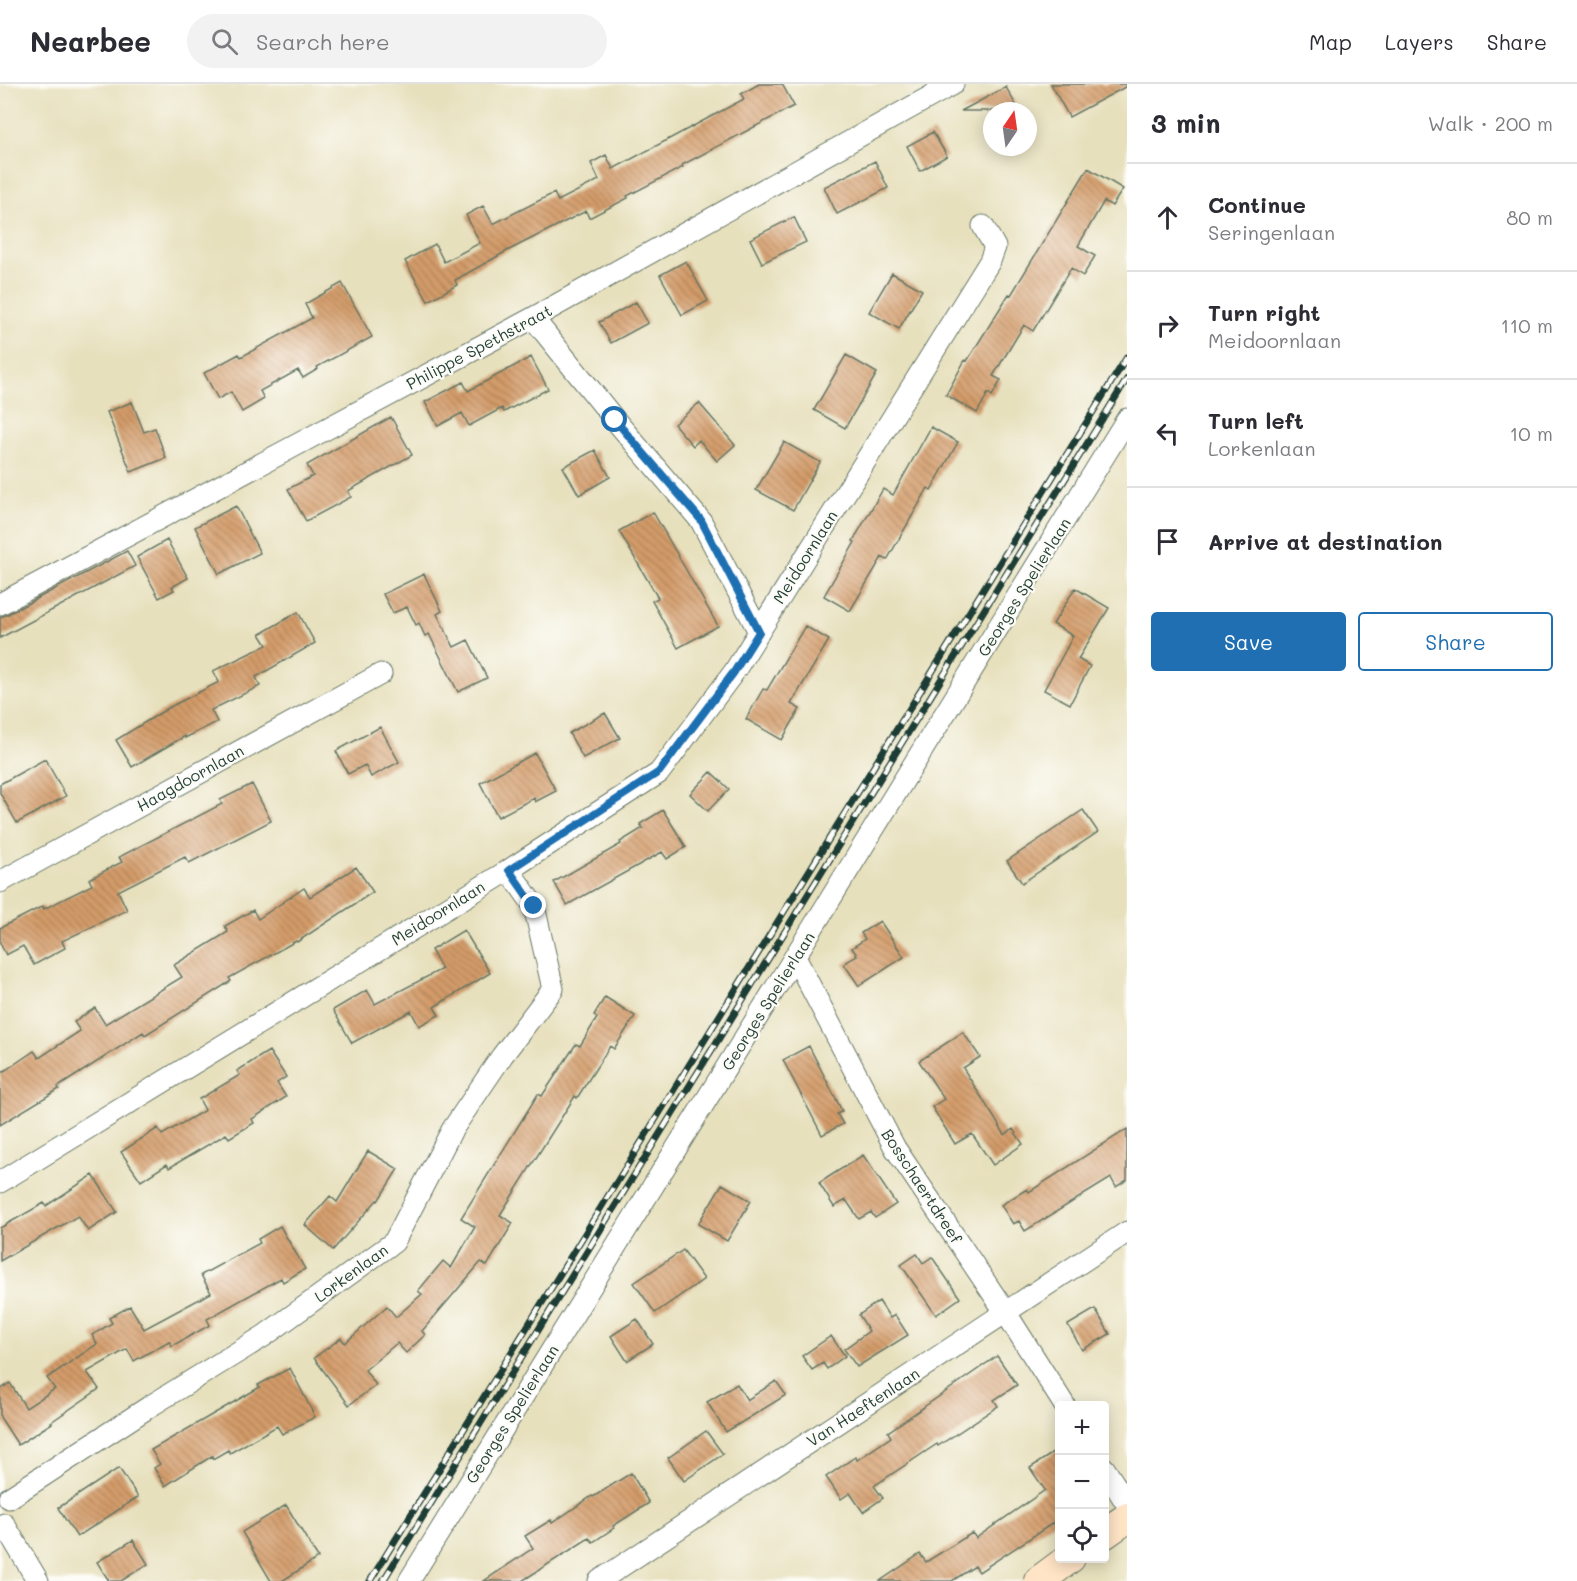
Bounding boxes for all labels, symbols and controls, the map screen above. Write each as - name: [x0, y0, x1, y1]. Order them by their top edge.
- search box: [187, 14, 607, 68]
- text: Nearbee: [30, 23, 151, 59]
- icon: search: [208, 25, 241, 58]
- text: Search here: [256, 27, 390, 56]
- text: Map: [1309, 28, 1352, 55]
- text: Layers: [1385, 28, 1454, 55]
- text: Share: [1487, 28, 1547, 55]
- north arrow: [983, 102, 1037, 156]
- text: 3 min: [1151, 106, 1220, 140]
- text: Walk · 200 m: [1428, 110, 1553, 136]
- text: Continue: [1208, 190, 1306, 219]
- icon: ahead: [1151, 201, 1184, 234]
- text: 80 m: [1506, 204, 1553, 230]
- text: Seringenlaan: [1208, 219, 1335, 245]
- text: Turn right: [1208, 298, 1320, 327]
- street label: Philippe Spethstraat: [402, 299, 555, 394]
- icon: right: [1151, 309, 1184, 342]
- text: 110 m: [1500, 312, 1553, 338]
- text: Meidoornlaan: [1208, 327, 1341, 353]
- route start: [601, 406, 627, 432]
- text: Turn left: [1208, 406, 1304, 435]
- icon: left: [1151, 417, 1184, 450]
- text: 10 m: [1509, 420, 1553, 446]
- text: Lorkenlaan: [1208, 435, 1316, 461]
- street label: Meidoornlaan: [767, 506, 842, 607]
- street label: Georges Spelierlaan: [972, 513, 1075, 660]
- icon: arrive: [1151, 525, 1184, 558]
- text: Arrive at destination: [1208, 527, 1443, 556]
- button: Save: [1151, 612, 1346, 671]
- button: Share: [1358, 612, 1553, 671]
- street label: Haagdoornlaan: [132, 739, 247, 816]
- street label: Meidoornlaan: [387, 875, 488, 950]
- route end: [520, 892, 546, 918]
- street label: Georges Spelierlaan: [716, 927, 819, 1074]
- street label: Bosschaertdreef: [878, 1124, 968, 1248]
- street label: Lorkenlaan: [310, 1239, 392, 1306]
- street label: Georges Spelierlaan: [460, 1340, 563, 1487]
- street label: Van Haeftenlaan: [802, 1362, 923, 1451]
- map controls: [1055, 1401, 1109, 1563]
- button: +: [1055, 1401, 1109, 1455]
- button: −: [1055, 1455, 1109, 1509]
- button: locate: [1055, 1509, 1109, 1563]

